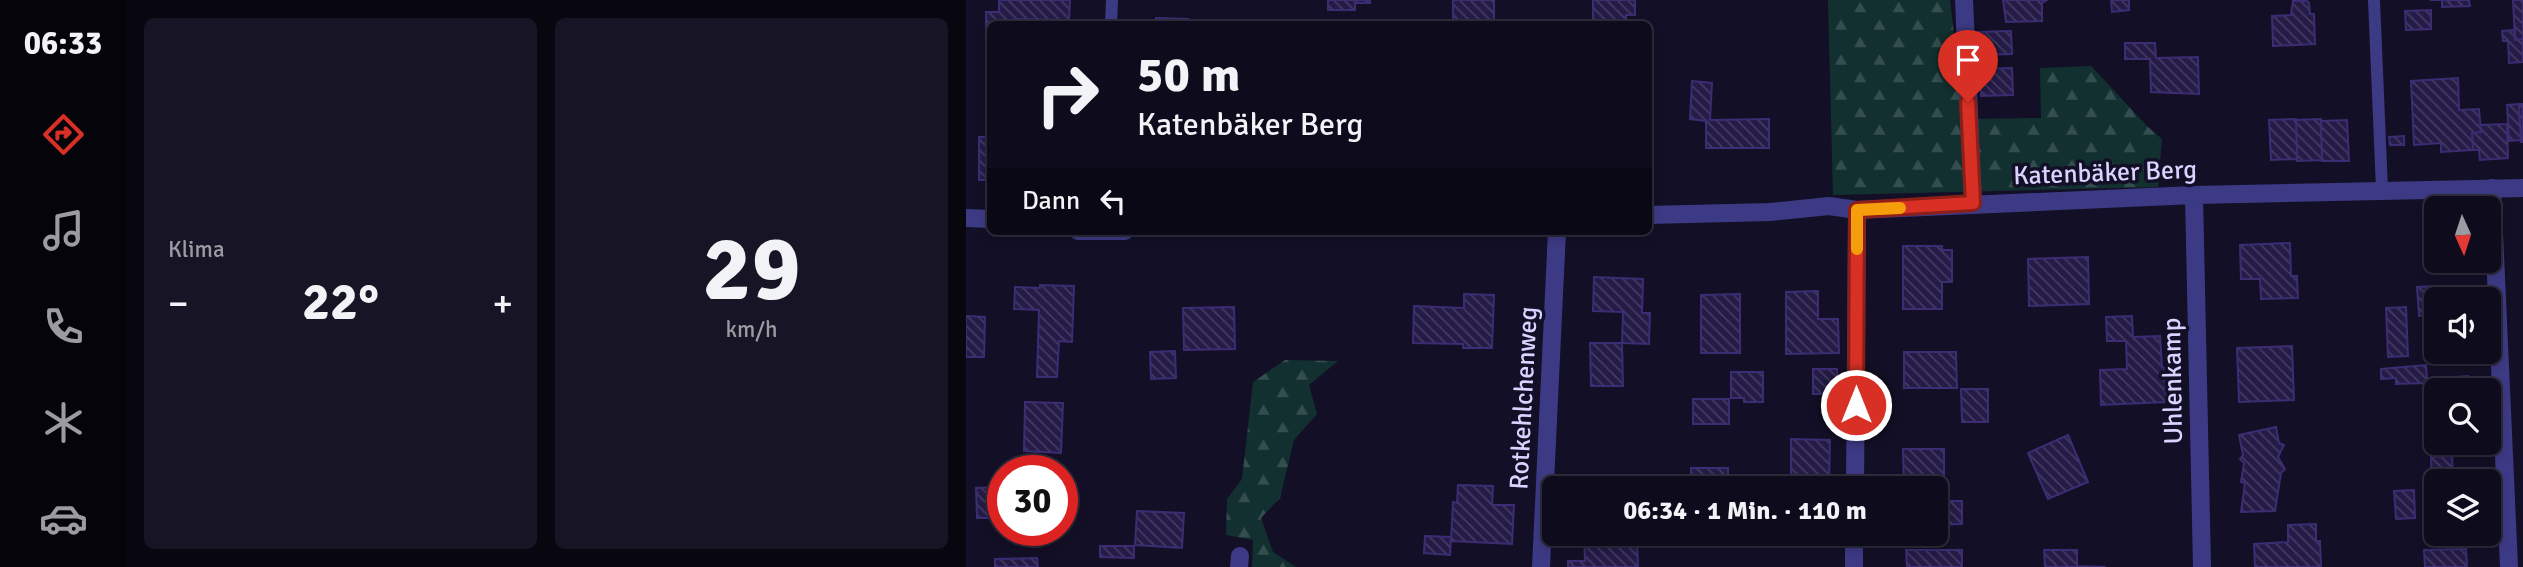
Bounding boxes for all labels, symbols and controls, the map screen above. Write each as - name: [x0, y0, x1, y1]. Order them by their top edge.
- text: 06:33: [24, 24, 102, 63]
- pin: [1938, 30, 1998, 102]
- icon: arrive: [1949, 41, 1987, 79]
- text: 50 m: [1137, 45, 1240, 105]
- icon: right: [1022, 49, 1113, 140]
- text: Katenbäker Berg: [1137, 105, 1363, 144]
- icon: directions: [39, 110, 88, 159]
- street label: Katenbäker Berg: [2013, 154, 2198, 192]
- icon: left: [1094, 182, 1132, 220]
- text: Dann: [1022, 185, 1080, 217]
- north arrow: [2424, 196, 2501, 273]
- map controls: [2424, 196, 2501, 546]
- icon: music: [39, 206, 88, 255]
- text: 29: [702, 213, 801, 326]
- text: Klima: [168, 235, 225, 264]
- text: 22°: [302, 270, 379, 334]
- text: −: [168, 280, 189, 327]
- text: +: [492, 280, 513, 327]
- button: sound: [2424, 287, 2501, 364]
- icon: phone: [39, 302, 88, 351]
- street label: Rotkehlchenweg: [1503, 306, 1545, 490]
- text: km/h: [725, 315, 778, 344]
- street label: Uhlenkamp: [2156, 317, 2190, 445]
- position arrow: [1819, 368, 1893, 442]
- button: search: [2424, 378, 2501, 455]
- icon: climate: [39, 398, 88, 447]
- speed limit sign: 30: [987, 455, 1078, 546]
- button: layers: [2424, 469, 2501, 546]
- icon: car: [39, 494, 88, 543]
- text: 06:34 · 1 Min. · 110 m: [1623, 495, 1867, 527]

